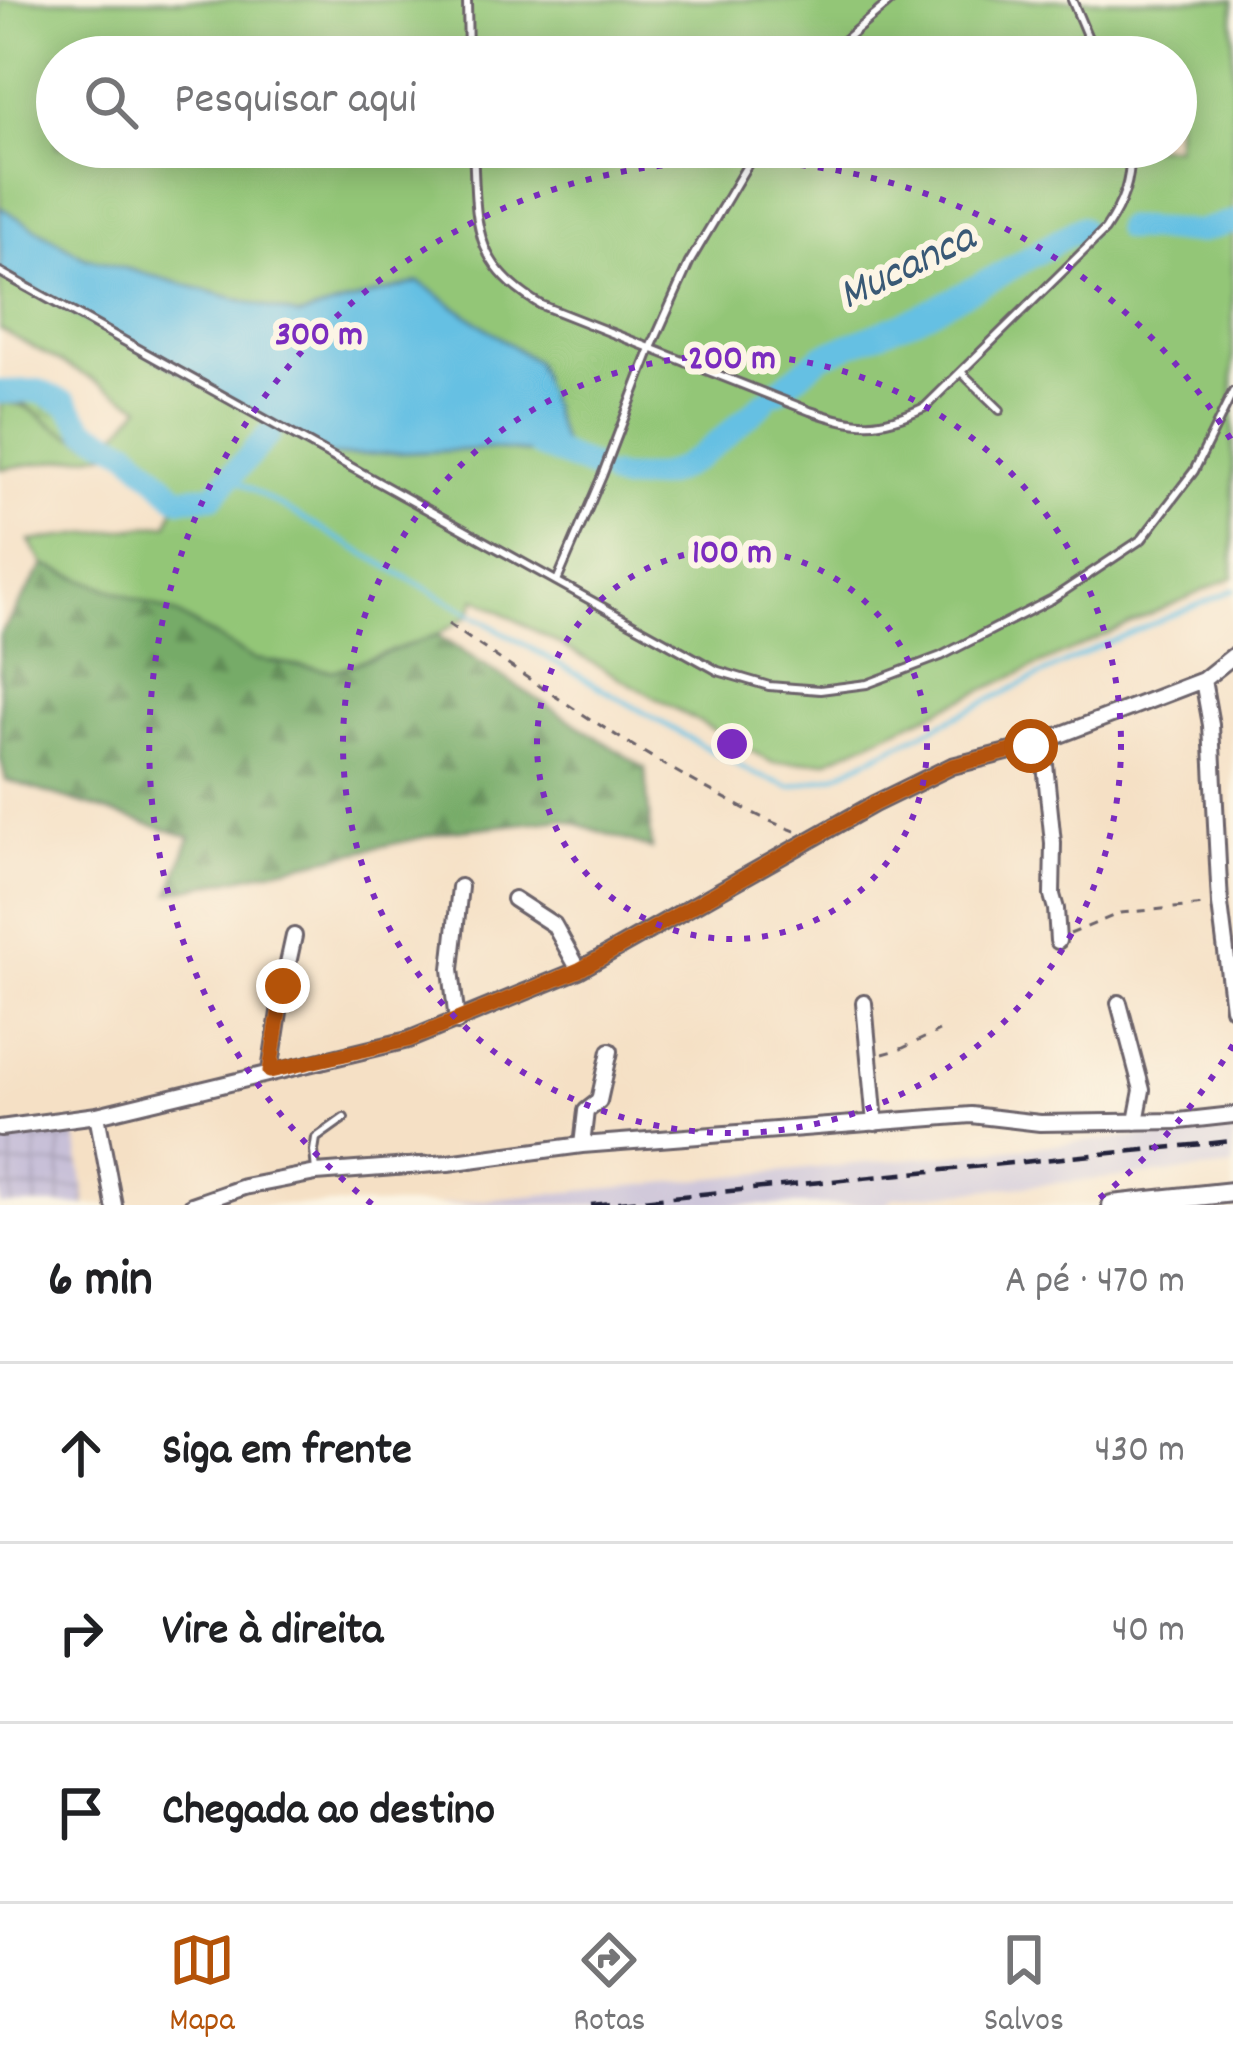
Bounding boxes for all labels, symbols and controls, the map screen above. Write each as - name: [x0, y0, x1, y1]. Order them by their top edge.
- search box: [36, 36, 1197, 168]
- icon: search: [78, 69, 144, 135]
- text: Pesquisar aqui: [174, 70, 417, 134]
- water label: Mucanca: [829, 208, 989, 330]
- text: 300 m: [275, 311, 363, 363]
- text: 200 m: [688, 335, 776, 387]
- text: 100 m: [692, 529, 772, 581]
- route start: [1004, 719, 1058, 773]
- centre of rings: [711, 723, 753, 765]
- route end: [256, 959, 310, 1013]
- text: 6 min: [48, 1247, 153, 1319]
- text: A pé · 470 m: [1005, 1256, 1185, 1311]
- icon: ahead: [48, 1420, 114, 1486]
- text: Siga em frente: [162, 1421, 412, 1485]
- text: 430 m: [1095, 1425, 1185, 1480]
- icon: right: [48, 1600, 114, 1666]
- text: Vire à direita: [162, 1601, 383, 1665]
- text: 40 m: [1112, 1605, 1185, 1660]
- icon: arrive: [48, 1780, 114, 1846]
- text: Chegada ao destino: [162, 1781, 495, 1845]
- tab: Mapa: [169, 1927, 235, 2046]
- tab: Rotas: [573, 1927, 646, 2046]
- tab: Salvos: [984, 1927, 1064, 2046]

